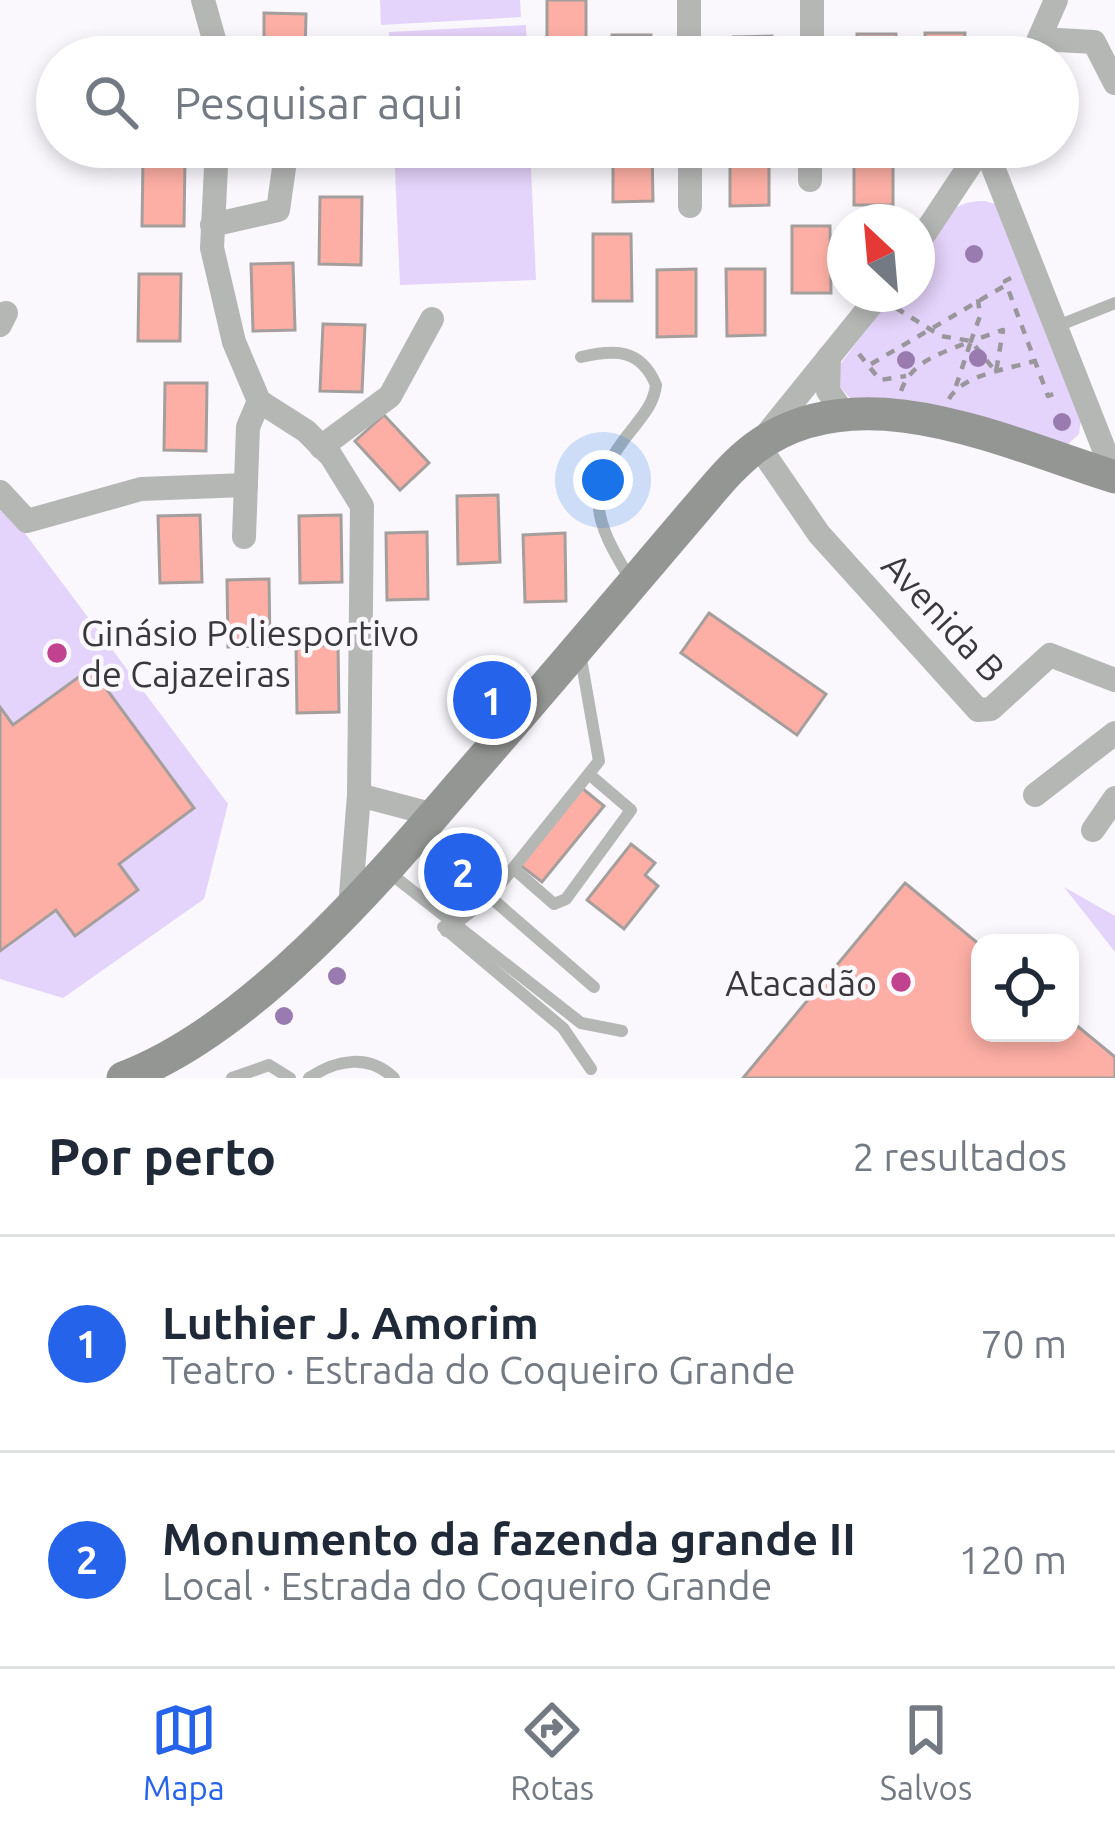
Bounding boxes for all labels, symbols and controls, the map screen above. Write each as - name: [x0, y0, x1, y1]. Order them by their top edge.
- search box: [36, 36, 1079, 168]
- icon: search: [78, 69, 144, 135]
- text: Pesquisar aqui: [174, 77, 463, 128]
- north arrow: [827, 204, 935, 312]
- your location: [573, 450, 633, 510]
- street label: Avenida B: [874, 544, 1014, 690]
- place label: Ginásio Poliesportivo de Cajazeiras: [81, 612, 419, 694]
- marker: Ginásio Poliesportivo de Cajazeiras: [44, 640, 70, 666]
- pin: 1: [453, 655, 531, 745]
- pin: 2: [424, 827, 502, 917]
- map controls: [971, 934, 1079, 1042]
- button: locate: [971, 934, 1079, 1042]
- place label: Atacadão: [725, 962, 877, 1003]
- marker: Atacadão: [888, 969, 914, 995]
- text: Por perto: [48, 1127, 276, 1185]
- text: 2 resultados: [853, 1135, 1067, 1178]
- text: Luthier J. Amorim: [162, 1297, 539, 1348]
- text: 1: [76, 1322, 98, 1365]
- text: 70 m: [980, 1322, 1067, 1365]
- text: Teatro · Estrada do Coqueiro Grande: [162, 1348, 796, 1391]
- text: Monumento da fazenda grande II: [162, 1513, 856, 1564]
- text: 2: [76, 1538, 98, 1581]
- text: 120 m: [958, 1538, 1067, 1581]
- text: Local · Estrada do Coqueiro Grande: [162, 1564, 772, 1607]
- tab: Mapa: [143, 1697, 225, 1806]
- tab: Rotas: [510, 1697, 594, 1806]
- tab: Salvos: [880, 1697, 972, 1806]

